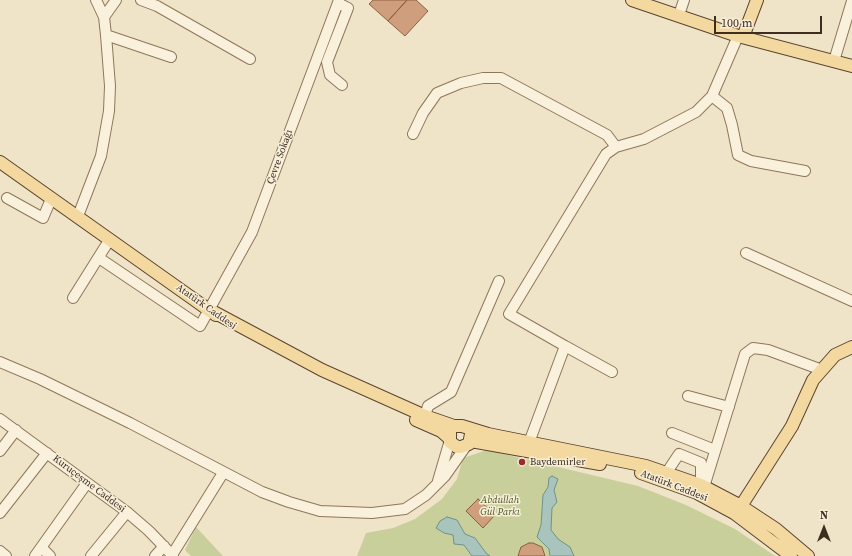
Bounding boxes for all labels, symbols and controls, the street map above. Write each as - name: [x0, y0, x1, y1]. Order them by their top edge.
- scale bar: [716, 8, 824, 34]
- text: 100 m: [721, 15, 753, 31]
- street label: Çevre Sokağı: [265, 128, 295, 186]
- street label: Atatürk Caddesi: [174, 282, 238, 332]
- street label: Kuruçeşme Caddesi: [50, 453, 128, 515]
- place label: Baydemirler: [530, 456, 585, 468]
- marker: Baydemirler: [517, 457, 527, 467]
- street label: Atatürk Caddesi: [639, 468, 709, 504]
- park label: Abdullah Gül Parkı: [480, 494, 520, 518]
- north arrow: [804, 508, 844, 548]
- text: N: [820, 508, 828, 523]

